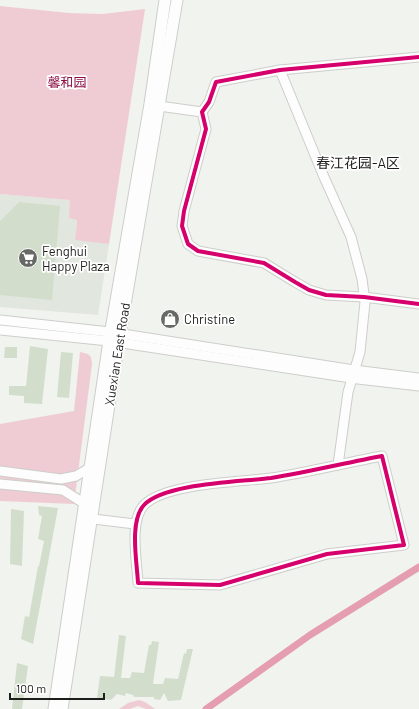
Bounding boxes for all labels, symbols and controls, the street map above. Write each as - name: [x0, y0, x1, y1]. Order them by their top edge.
- park label: 馨和园: [47, 74, 87, 90]
- district label: 春江花园-A区: [316, 154, 400, 171]
- place label: Fenghui Happy Plaza: [42, 243, 110, 274]
- supermarket icon: Fenghui Happy Plaza: [17, 247, 39, 269]
- street label: Xuexian East Road: [101, 301, 133, 407]
- shop icon: Christine: [159, 308, 181, 330]
- place label: Christine: [184, 311, 235, 327]
- scale bar: [10, 675, 104, 701]
- text: 100 m: [16, 681, 46, 695]

